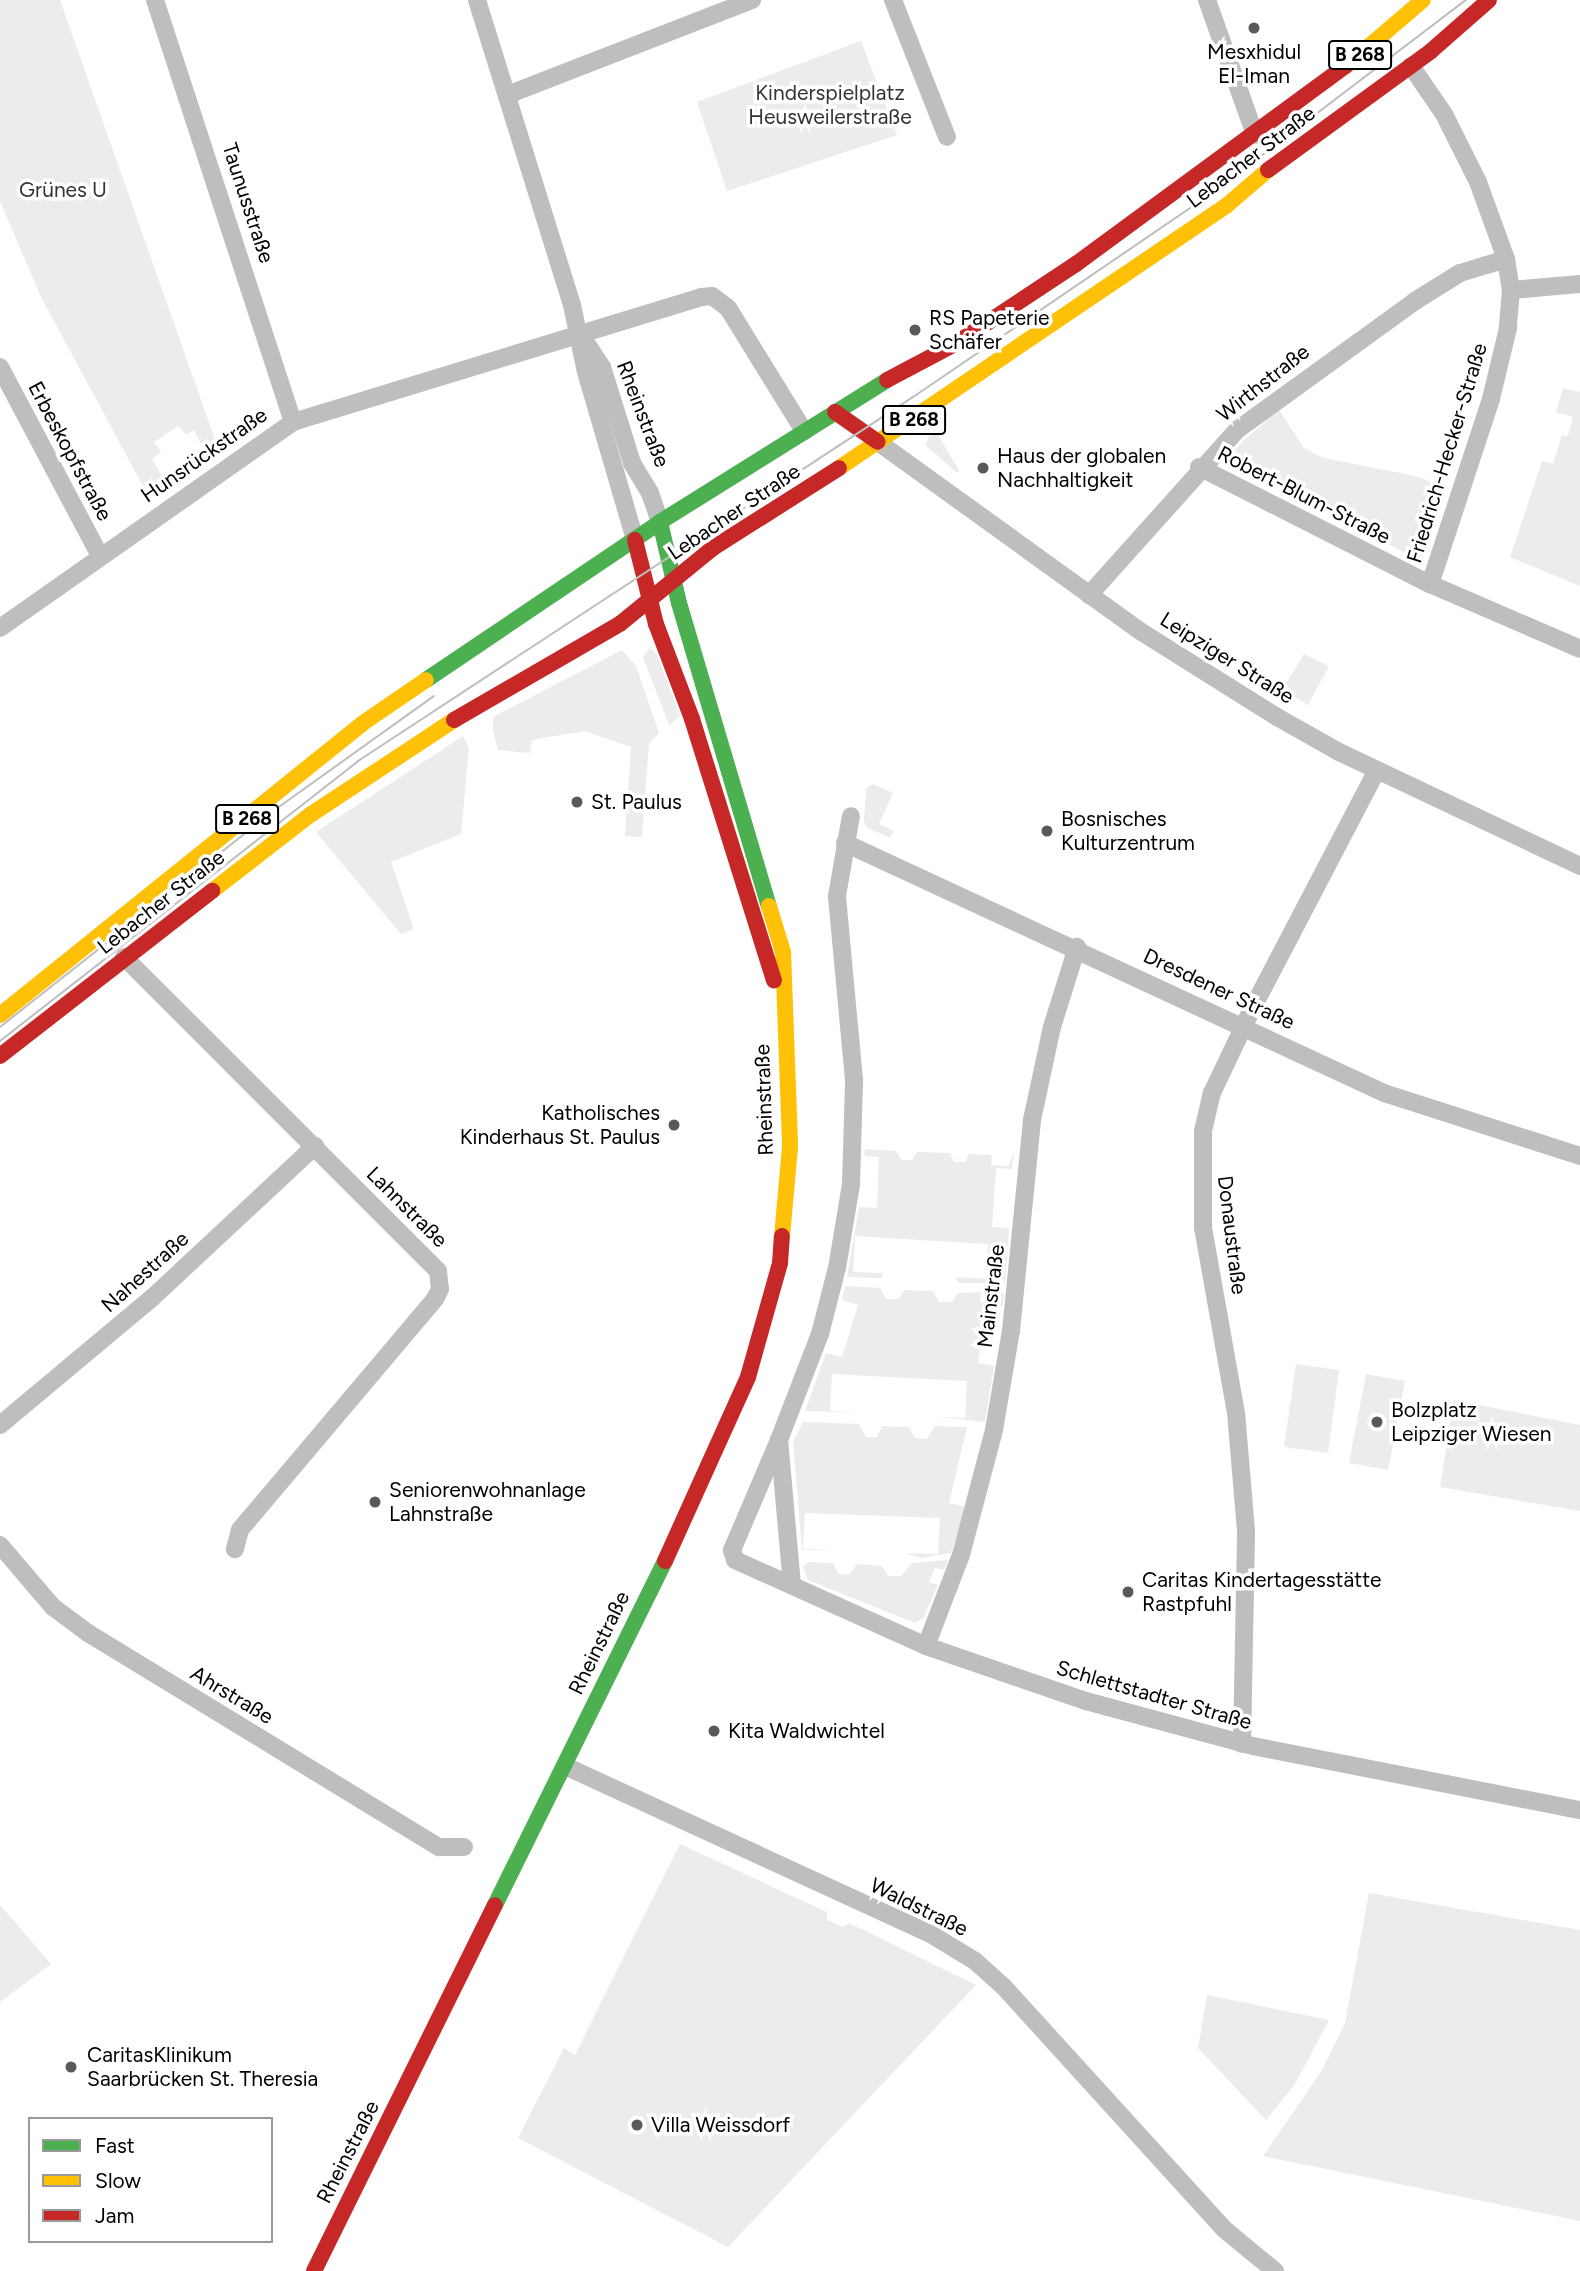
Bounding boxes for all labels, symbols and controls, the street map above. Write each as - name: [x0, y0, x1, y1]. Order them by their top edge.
- marker: Mesxhidul El-Iman: [1246, 20, 1262, 36]
- place label: Mesxhidul El-Iman: [1207, 39, 1301, 89]
- road number: B 268: [1327, 40, 1393, 70]
- park label: Kinderspielplatz Heusweilerstraße: [748, 80, 912, 130]
- street label: Lebacher Straße: [1182, 101, 1320, 213]
- street label: Taunusstraße: [217, 140, 279, 266]
- park label: Grünes U: [19, 177, 107, 203]
- place label: RS Papeterie Schäfer: [929, 305, 1050, 355]
- marker: RS Papeterie Schäfer: [907, 322, 923, 338]
- street label: Wirthstraße: [1212, 339, 1314, 427]
- street label: Friedrich-Hecker-Straße: [1402, 340, 1492, 566]
- street label: Rheinstraße: [611, 357, 675, 471]
- street label: Erbeskopfstraße: [23, 377, 117, 525]
- street label: Hunsrückstraße: [136, 402, 272, 508]
- road number: B 268: [881, 404, 947, 436]
- street label: Robert-Blum-Straße: [1213, 440, 1395, 550]
- place label: Haus der globalen Nachhaltigkeit: [997, 443, 1166, 493]
- street label: Lebacher Straße: [663, 458, 805, 566]
- marker: Haus der globalen Nachhaltigkeit: [975, 460, 991, 476]
- street label: Leipziger Straße: [1155, 607, 1299, 709]
- place label: St. Paulus: [591, 789, 682, 815]
- marker: St. Paulus: [569, 794, 585, 810]
- road number: B 268: [214, 804, 280, 834]
- place label: Bosnisches Kulturzentrum: [1061, 806, 1195, 856]
- marker: Bosnisches Kulturzentrum: [1039, 823, 1055, 839]
- street label: Lebacher Straße: [92, 845, 230, 959]
- street label: Dresdener Straße: [1139, 943, 1299, 1035]
- street label: Rheinstraße: [749, 1044, 779, 1156]
- place label: Katholisches Kinderhaus St. Paulus: [460, 1100, 660, 1150]
- marker: Katholisches Kinderhaus St. Paulus: [666, 1117, 682, 1133]
- street label: Lahnstraße: [361, 1161, 453, 1253]
- street label: Donaustraße: [1212, 1174, 1252, 1296]
- street label: Nahestraße: [96, 1226, 194, 1318]
- street label: Mainstraße: [972, 1243, 1010, 1349]
- place label: Bolzplatz Leipziger Wiesen: [1391, 1397, 1551, 1447]
- marker: Bolzplatz Leipziger Wiesen: [1369, 1414, 1385, 1430]
- place label: Seniorenwohnanlage Lahnstraße: [389, 1477, 586, 1527]
- marker: Seniorenwohnanlage Lahnstraße: [367, 1494, 383, 1510]
- place label: Caritas Kindertagesstätte Rastpfuhl: [1142, 1567, 1382, 1617]
- marker: Caritas Kindertagesstätte Rastpfuhl: [1120, 1584, 1136, 1600]
- street label: Rheinstraße: [563, 1587, 635, 1699]
- street label: Schlettstadter Straße: [1053, 1655, 1255, 1735]
- street label: Ahrstraße: [186, 1661, 278, 1729]
- place label: Kita Waldwichtel: [728, 1718, 885, 1744]
- marker: Kita Waldwichtel: [706, 1723, 722, 1739]
- street label: Waldstraße: [866, 1872, 972, 1942]
- place label: CaritasKlinikum Saarbrücken St. Theresia: [87, 2042, 318, 2092]
- marker: CaritasKlinikum Saarbrücken St. Theresia: [61, 2057, 81, 2077]
- street label: Rheinstraße: [311, 2096, 385, 2208]
- place label: Villa Weissdorf: [651, 2112, 790, 2138]
- legend: [28, 2117, 273, 2243]
- marker: Villa Weissdorf: [629, 2117, 645, 2133]
- text: Fast: [95, 2133, 135, 2158]
- text: Slow: [95, 2168, 141, 2193]
- text: Jam: [95, 2203, 134, 2228]

